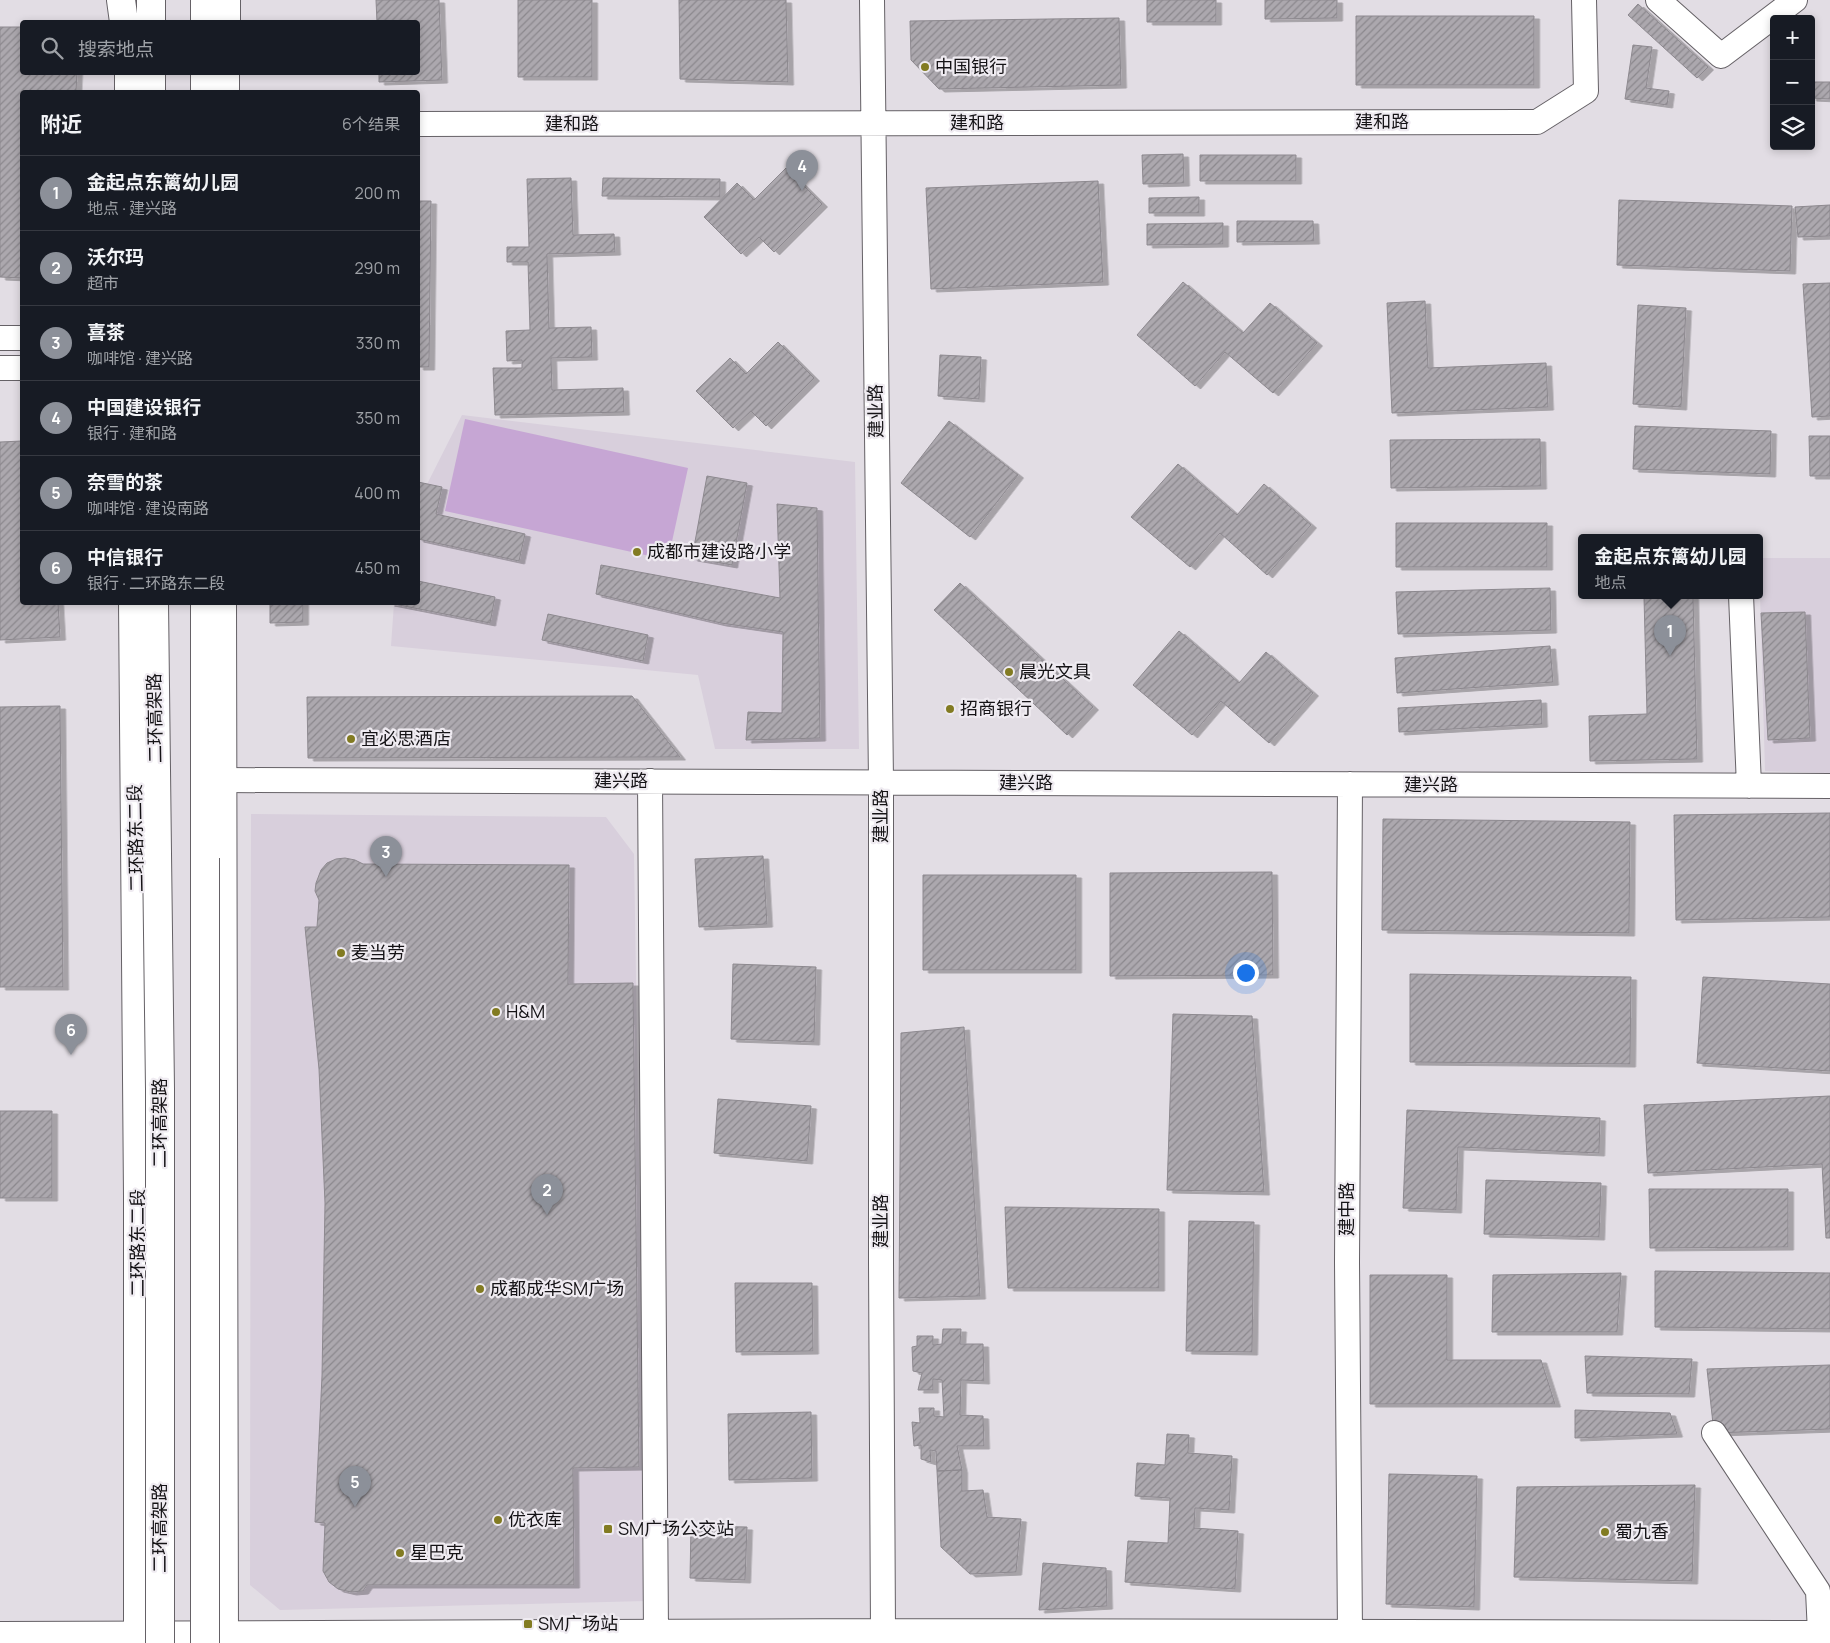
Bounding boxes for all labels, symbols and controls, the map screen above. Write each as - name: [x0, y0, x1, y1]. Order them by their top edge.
- map controls: [1770, 15, 1815, 150]
- button: +: [1770, 15, 1815, 60]
- search box: [20, 20, 420, 75]
- icon: search: [38, 34, 66, 62]
- text: 搜索地点: [78, 36, 154, 62]
- place label: 中国银行: [935, 54, 1007, 78]
- button: −: [1770, 60, 1815, 105]
- marker: 中国银行: [919, 61, 931, 73]
- button: layers: [1770, 105, 1815, 150]
- street label: 建和路: [1355, 109, 1409, 133]
- text: 附近: [40, 110, 82, 138]
- street label: 建和路: [950, 110, 1004, 134]
- street label: 建和路: [545, 111, 599, 135]
- text: 6个结果: [342, 113, 400, 135]
- pin: 4: [786, 150, 818, 191]
- text: 金起点东篱幼儿园: [87, 169, 239, 195]
- text: 1: [52, 182, 60, 204]
- text: 200 m: [355, 182, 400, 204]
- text: 地点 · 建兴路: [87, 197, 177, 219]
- text: 沃尔玛: [87, 244, 144, 270]
- text: 2: [51, 257, 61, 279]
- text: 290 m: [354, 257, 400, 279]
- text: 超市: [87, 272, 119, 294]
- text: 喜茶: [87, 319, 125, 345]
- text: 3: [51, 332, 61, 354]
- text: 330 m: [356, 332, 400, 354]
- text: 咖啡馆 · 建兴路: [87, 347, 193, 369]
- street label: 建业路: [863, 384, 887, 438]
- text: 中国建设银行: [87, 394, 201, 420]
- text: 4: [51, 407, 61, 429]
- text: 350 m: [355, 407, 400, 429]
- text: 银行 · 建和路: [87, 422, 177, 444]
- text: 奈雪的茶: [87, 469, 163, 495]
- text: 5: [51, 482, 61, 504]
- text: 400 m: [354, 482, 400, 504]
- text: 咖啡馆 · 建设南路: [87, 497, 209, 519]
- popup: [1578, 534, 1763, 599]
- place label: 成都市建设路小学: [647, 539, 791, 563]
- text: 金起点东篱幼儿园: [1594, 543, 1747, 569]
- text: 中信银行: [87, 544, 163, 570]
- marker: 成都市建设路小学: [631, 546, 643, 558]
- text: 6: [51, 557, 61, 579]
- text: 450 m: [355, 557, 400, 579]
- text: 地点: [1594, 571, 1627, 593]
- text: 银行 · 二环路东二段: [87, 572, 225, 594]
- pin: 1: [1654, 615, 1686, 656]
- place label: 晨光文具: [1019, 659, 1091, 683]
- marker: 晨光文具: [1003, 666, 1015, 678]
- street label: 二环高架路: [141, 673, 167, 763]
- place label: 招商银行: [960, 696, 1032, 720]
- marker: 招商银行: [944, 703, 956, 715]
- place label: 宜必思酒店: [361, 726, 451, 750]
- marker: 宜必思酒店: [345, 733, 357, 745]
- street label: 建兴路: [594, 768, 648, 792]
- street label: 建兴路: [999, 770, 1053, 794]
- street label: 建兴路: [1404, 772, 1458, 796]
- street label: 二环路东二段: [122, 784, 148, 892]
- street label: 建业路: [868, 789, 892, 843]
- pin: 3: [370, 836, 402, 877]
- place label: 麦当劳: [351, 940, 405, 964]
- marker: 麦当劳: [335, 947, 347, 959]
- your location: [1233, 960, 1259, 986]
- place label: H&M: [506, 999, 545, 1023]
- marker: H&M: [490, 1006, 502, 1018]
- pin: 6: [55, 1014, 87, 1055]
- street label: 二环高架路: [147, 1078, 171, 1168]
- pin: 2: [531, 1174, 563, 1215]
- street label: 建中路: [1334, 1182, 1358, 1236]
- street label: 二环路东二段: [125, 1189, 149, 1297]
- street label: 建业路: [868, 1194, 892, 1248]
- place label: 成都成华SM广场: [490, 1276, 624, 1300]
- marker: 成都成华SM广场: [474, 1283, 486, 1295]
- pin: 5: [339, 1466, 371, 1507]
- street label: 二环高架路: [147, 1483, 171, 1573]
- place label: 优衣库: [508, 1507, 562, 1531]
- marker: 优衣库: [492, 1514, 504, 1526]
- place label: SM广场公交站: [618, 1516, 734, 1540]
- place label: 蜀九香: [1615, 1519, 1669, 1543]
- marker: SM广场公交站: [602, 1523, 614, 1535]
- marker: 蜀九香: [1599, 1526, 1611, 1538]
- place label: 星巴克: [410, 1540, 464, 1564]
- marker: 星巴克: [394, 1547, 406, 1559]
- place label: SM广场站: [538, 1611, 618, 1635]
- marker: SM广场站: [522, 1618, 534, 1630]

